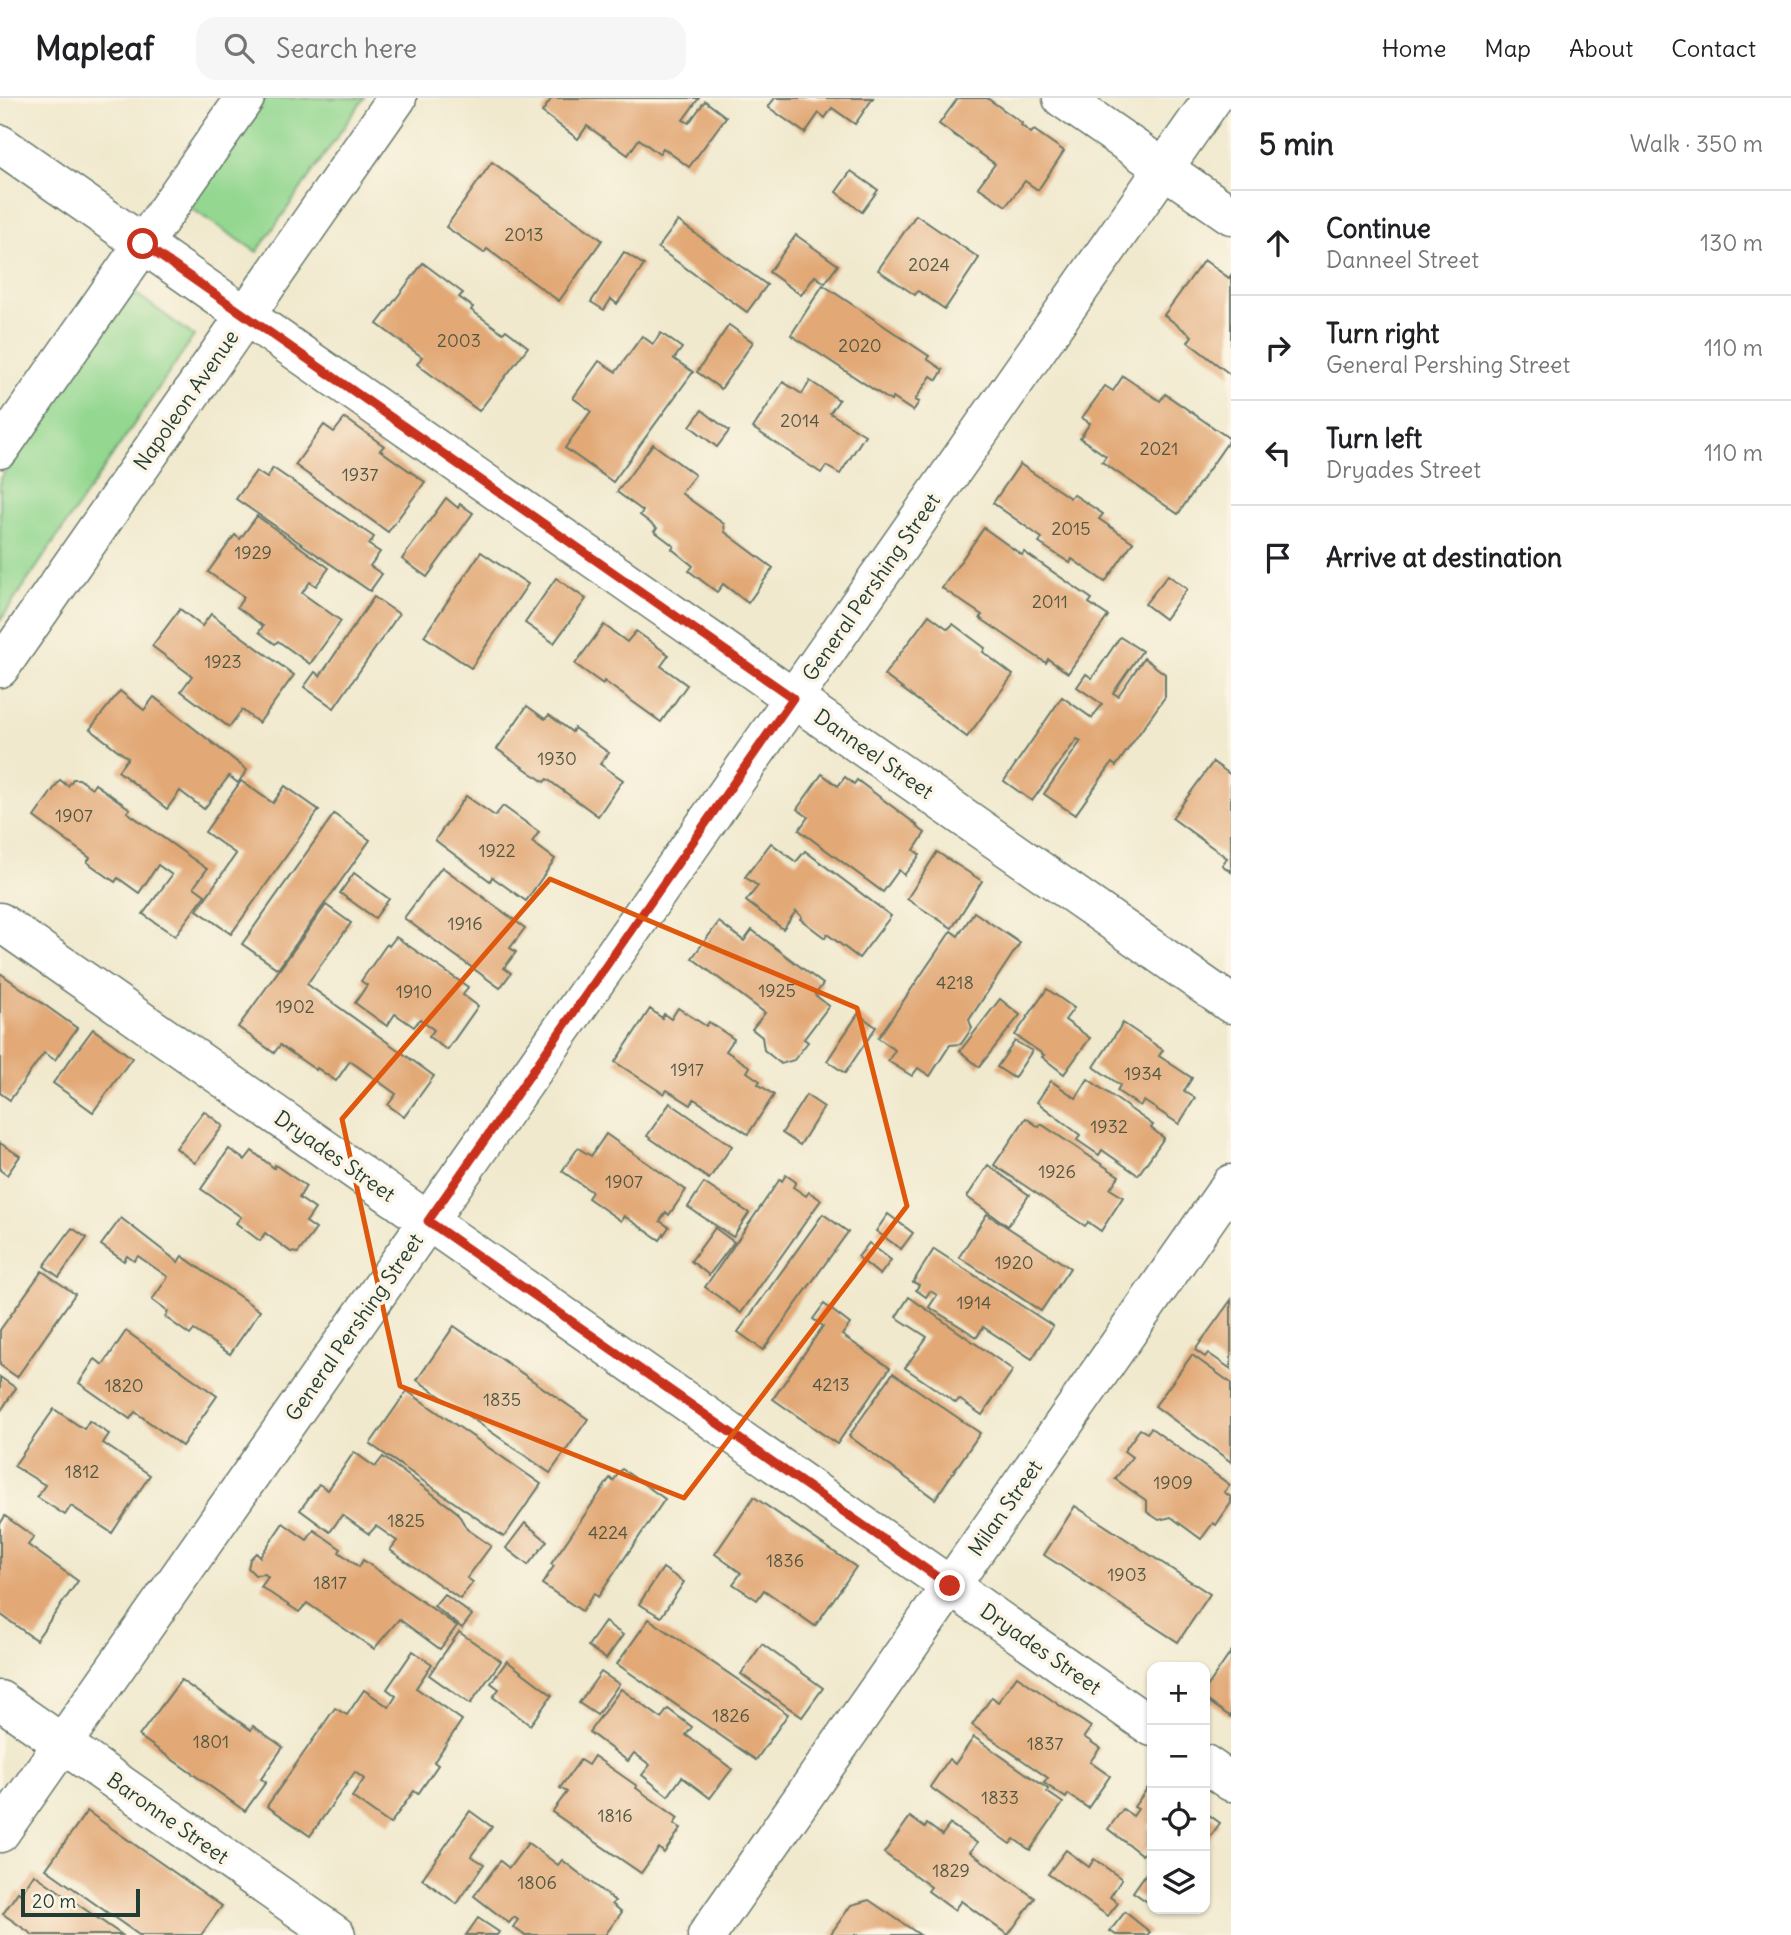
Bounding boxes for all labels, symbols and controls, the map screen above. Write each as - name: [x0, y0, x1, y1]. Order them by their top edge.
- search box: [196, 17, 686, 80]
- text: Mapleaf: [35, 27, 154, 69]
- icon: search: [220, 29, 258, 67]
- text: Search here: [276, 32, 417, 65]
- text: Home: [1382, 33, 1446, 63]
- text: Map: [1484, 33, 1531, 63]
- text: About: [1569, 33, 1633, 63]
- text: Contact: [1671, 33, 1756, 63]
- text: 5 min: [1259, 125, 1334, 163]
- text: Walk · 350 m: [1630, 129, 1763, 158]
- text: Continue: [1326, 212, 1431, 245]
- house number: 2013: [504, 223, 544, 246]
- icon: ahead: [1259, 224, 1297, 262]
- route start: [127, 228, 158, 259]
- text: 130 m: [1700, 228, 1763, 257]
- text: Danneel Street: [1326, 245, 1479, 274]
- house number: 2024: [908, 253, 950, 276]
- text: Turn right: [1326, 317, 1439, 350]
- street label: Napoleon Avenue: [127, 324, 245, 476]
- house number: 2003: [437, 329, 481, 352]
- icon: right: [1259, 329, 1297, 367]
- text: 110 m: [1704, 333, 1763, 362]
- house number: 2020: [838, 334, 882, 357]
- text: General Pershing Street: [1326, 350, 1570, 379]
- house number: 2014: [780, 409, 820, 432]
- text: Turn left: [1326, 422, 1422, 455]
- icon: left: [1259, 434, 1297, 472]
- house number: 2021: [1140, 437, 1178, 460]
- text: 110 m: [1704, 438, 1763, 467]
- text: Dryades Street: [1326, 455, 1481, 484]
- house number: 1937: [342, 463, 378, 486]
- street label: General Pershing Street: [796, 488, 946, 686]
- house number: 2015: [1051, 517, 1091, 540]
- icon: arrive: [1259, 539, 1297, 577]
- house number: 1929: [234, 541, 272, 564]
- text: Arrive at destination: [1326, 541, 1562, 574]
- house number: 2011: [1032, 590, 1068, 613]
- house number: 1923: [204, 650, 242, 673]
- street label: Danneel Street: [809, 703, 939, 805]
- house number: 1930: [537, 747, 577, 770]
- house number: 1907: [55, 804, 93, 827]
- house number: 1922: [478, 839, 516, 862]
- house number: 1916: [447, 912, 483, 935]
- house number: 4218: [936, 971, 974, 994]
- house number: 1925: [758, 979, 796, 1002]
- house number: 1910: [396, 980, 432, 1003]
- house number: 1902: [275, 995, 315, 1018]
- house number: 1917: [670, 1058, 704, 1081]
- house number: 1934: [1124, 1062, 1162, 1085]
- street label: Dryades Street: [269, 1104, 401, 1208]
- house number: 1932: [1090, 1115, 1128, 1138]
- house number: 1926: [1038, 1160, 1076, 1183]
- house number: 1907: [605, 1170, 643, 1193]
- street label: General Pershing Street: [279, 1228, 429, 1426]
- house number: 1920: [994, 1251, 1034, 1274]
- house number: 1914: [956, 1291, 992, 1314]
- house number: 4213: [812, 1373, 850, 1396]
- house number: 1820: [104, 1374, 144, 1397]
- house number: 1835: [483, 1388, 521, 1411]
- street label: Milan Street: [962, 1455, 1048, 1561]
- house number: 1812: [65, 1460, 99, 1483]
- house number: 1909: [1153, 1471, 1193, 1494]
- house number: 1825: [387, 1509, 425, 1532]
- house number: 4224: [588, 1521, 628, 1544]
- house number: 1836: [766, 1549, 804, 1572]
- house number: 1903: [1107, 1563, 1147, 1586]
- route end: [934, 1570, 965, 1601]
- house number: 1817: [313, 1571, 347, 1594]
- street label: Dryades Street: [975, 1597, 1107, 1701]
- map controls: [1147, 1662, 1210, 1914]
- button: +: [1147, 1662, 1210, 1725]
- house number: 1826: [712, 1704, 750, 1727]
- button: −: [1147, 1725, 1210, 1788]
- house number: 1801: [193, 1730, 229, 1753]
- house number: 1837: [1027, 1732, 1063, 1755]
- street label: Baronne Street: [102, 1766, 234, 1870]
- house number: 1833: [981, 1786, 1019, 1809]
- button: locate: [1147, 1788, 1210, 1851]
- house number: 1816: [597, 1804, 633, 1827]
- button: layers: [1147, 1851, 1210, 1914]
- house number: 1829: [932, 1859, 970, 1882]
- house number: 1806: [517, 1871, 557, 1894]
- scale bar: [21, 1886, 140, 1918]
- text: 20 m: [32, 1889, 76, 1913]

